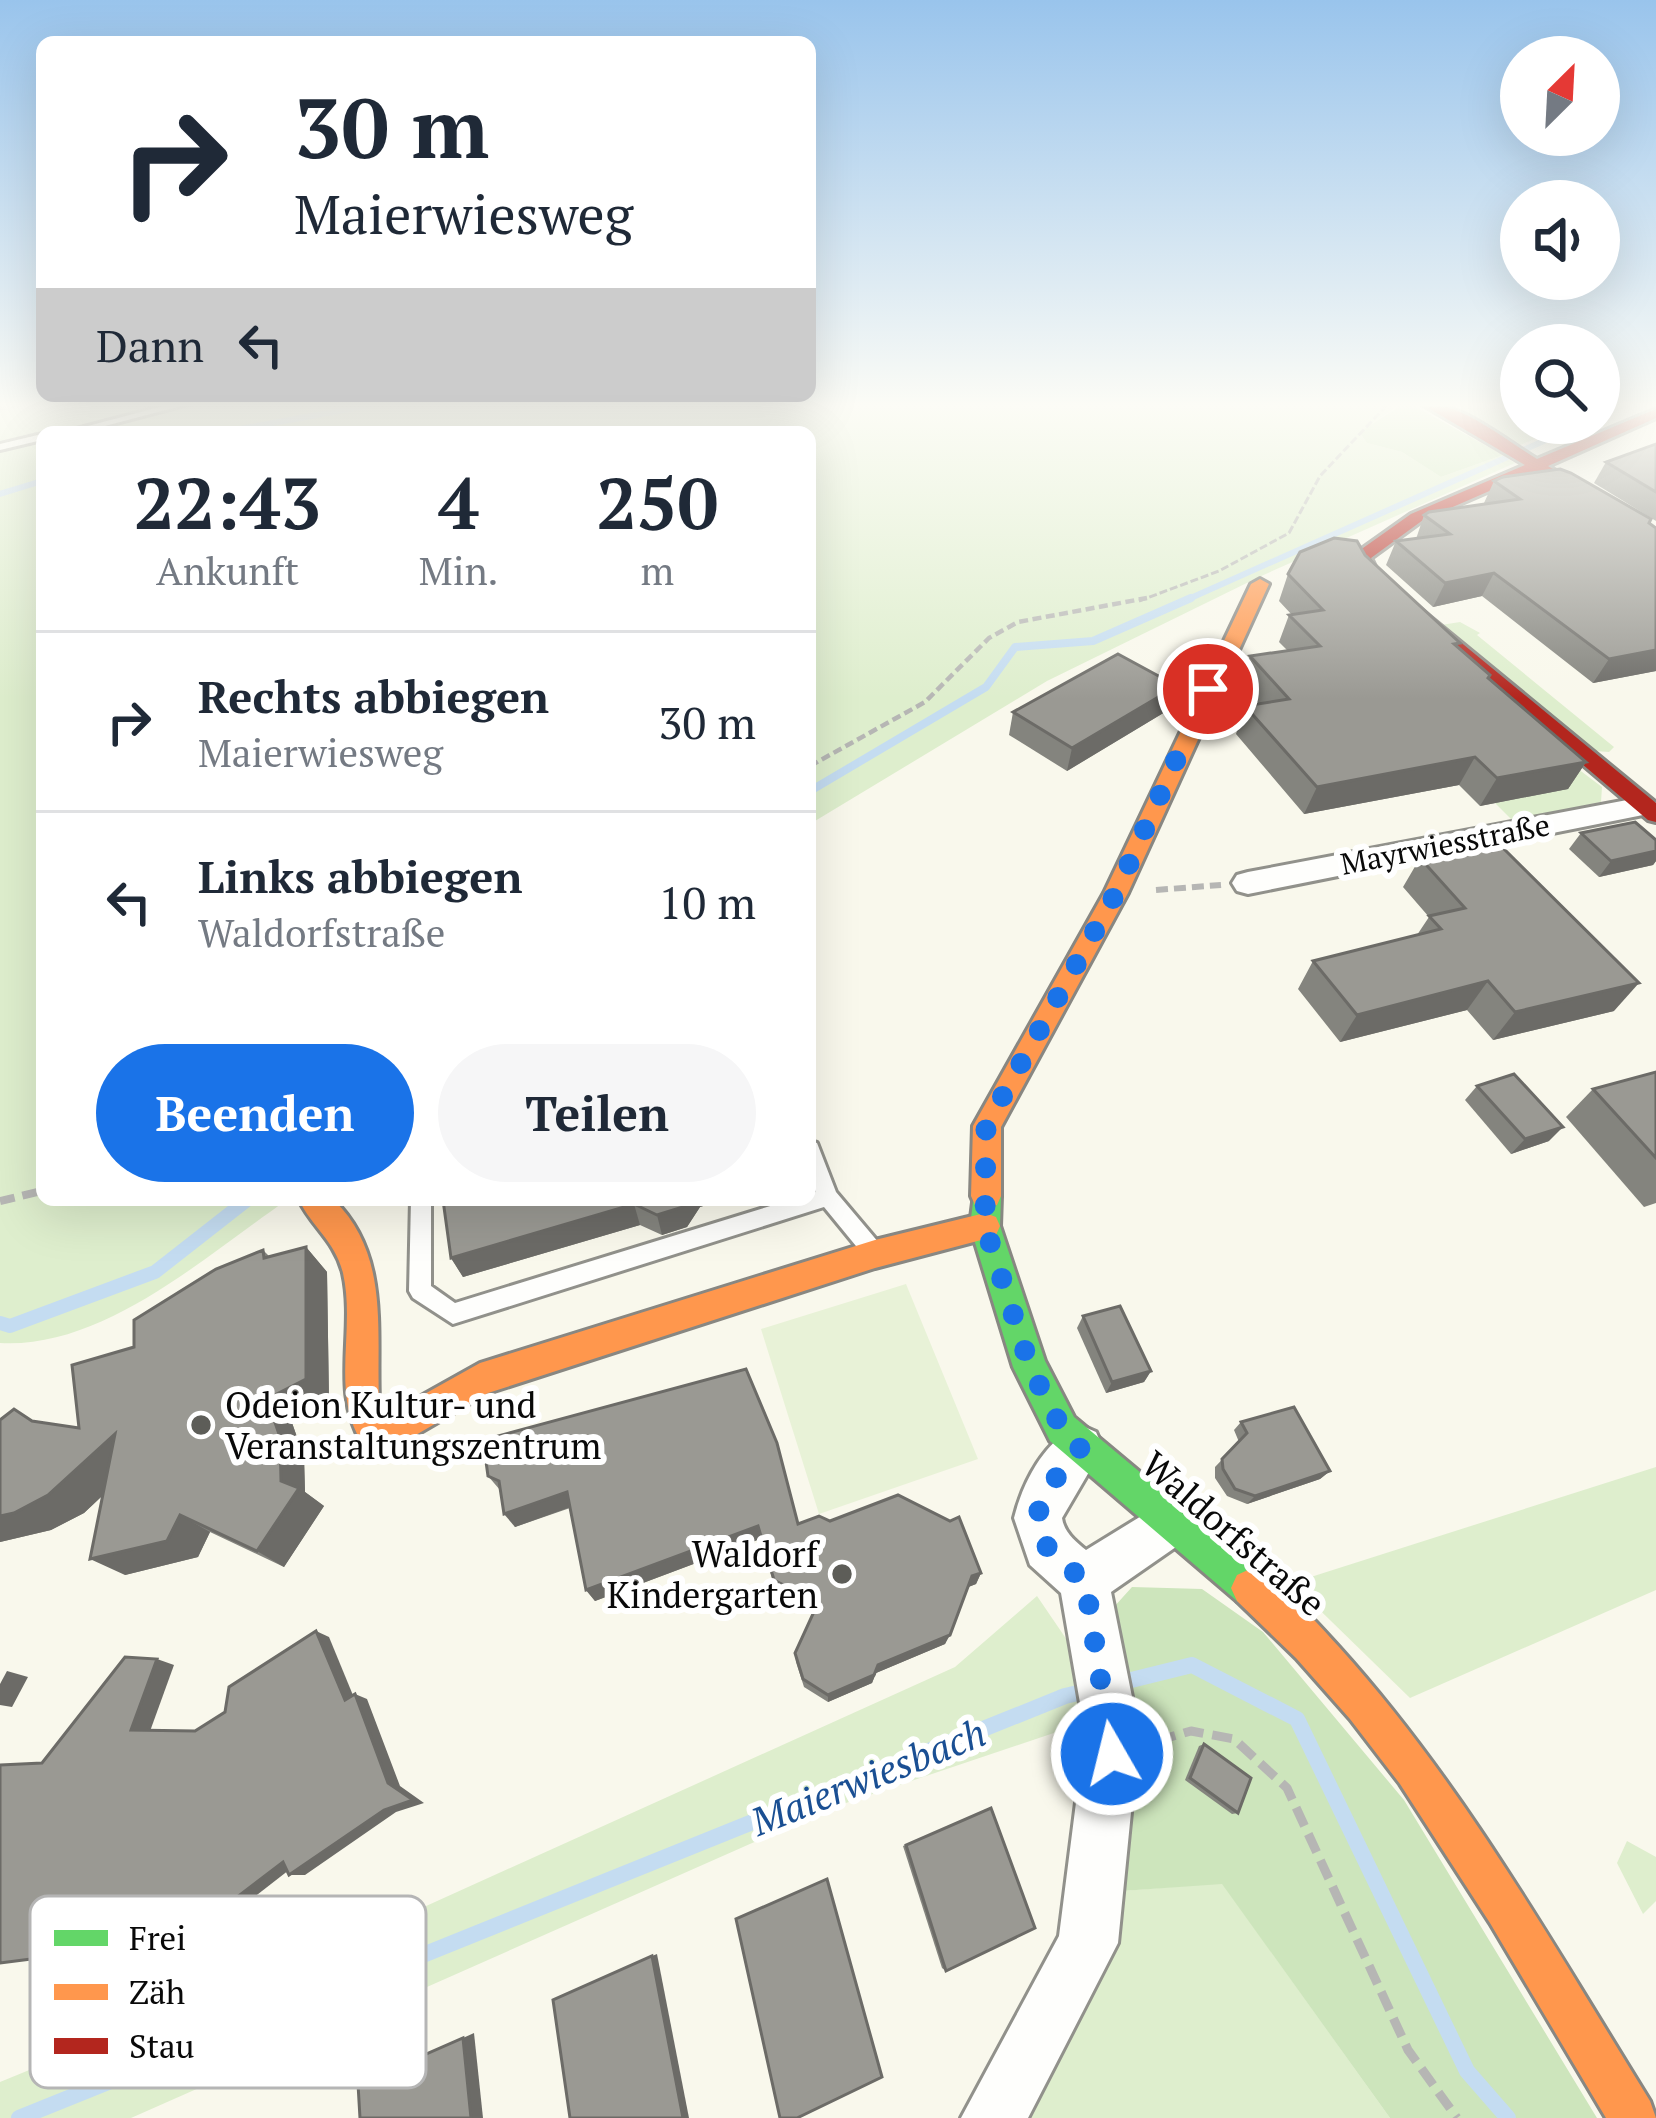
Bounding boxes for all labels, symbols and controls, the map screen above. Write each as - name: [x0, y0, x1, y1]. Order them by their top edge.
- north arrow: [1500, 36, 1620, 156]
- map controls: [1500, 36, 1620, 444]
- text: 30 m: [294, 71, 489, 182]
- icon: right: [96, 84, 252, 240]
- text: Maierwiesweg: [294, 178, 633, 249]
- button: sound: [1500, 180, 1620, 300]
- icon: left: [228, 312, 294, 378]
- text: Dann: [96, 315, 204, 375]
- button: search: [1500, 324, 1620, 444]
- text: 22:43: [134, 454, 321, 550]
- text: 4: [438, 454, 479, 550]
- text: 250: [596, 454, 718, 550]
- text: Ankunft: [156, 544, 299, 596]
- text: Min.: [419, 544, 498, 596]
- text: m: [640, 544, 674, 596]
- pin: [1157, 638, 1259, 740]
- icon: arrive: [1175, 656, 1241, 722]
- text: Rechts abbiegen: [198, 666, 549, 726]
- icon: right: [96, 689, 162, 755]
- text: 30 m: [658, 692, 756, 752]
- text: Maierwiesweg: [198, 726, 443, 778]
- street label: Mayrwiesstraße: [1337, 804, 1553, 884]
- text: Links abbiegen: [198, 846, 523, 906]
- icon: left: [96, 869, 162, 935]
- text: 10 m: [658, 872, 756, 932]
- text: Waldorfstraße: [198, 906, 445, 958]
- button: Beenden: [96, 1044, 414, 1182]
- button: Teilen: [438, 1044, 756, 1182]
- place label: Odeion Kultur- und Veranstaltungszentrum: [225, 1381, 601, 1469]
- marker: Odeion Kultur- und Veranstaltungszentrum: [188, 1412, 214, 1438]
- street label: Waldorfstraße: [1132, 1440, 1336, 1626]
- place label: Waldorf Kindergarten: [607, 1530, 821, 1618]
- marker: Waldorf Kindergarten: [829, 1561, 855, 1587]
- position arrow: [1049, 1691, 1175, 1817]
- water label: Maierwiesbach: [742, 1705, 993, 1847]
- legend: [30, 1896, 426, 2088]
- text: Frei: [129, 1916, 186, 1959]
- text: Zäh: [129, 1970, 185, 2013]
- text: Stau: [129, 2024, 195, 2067]

